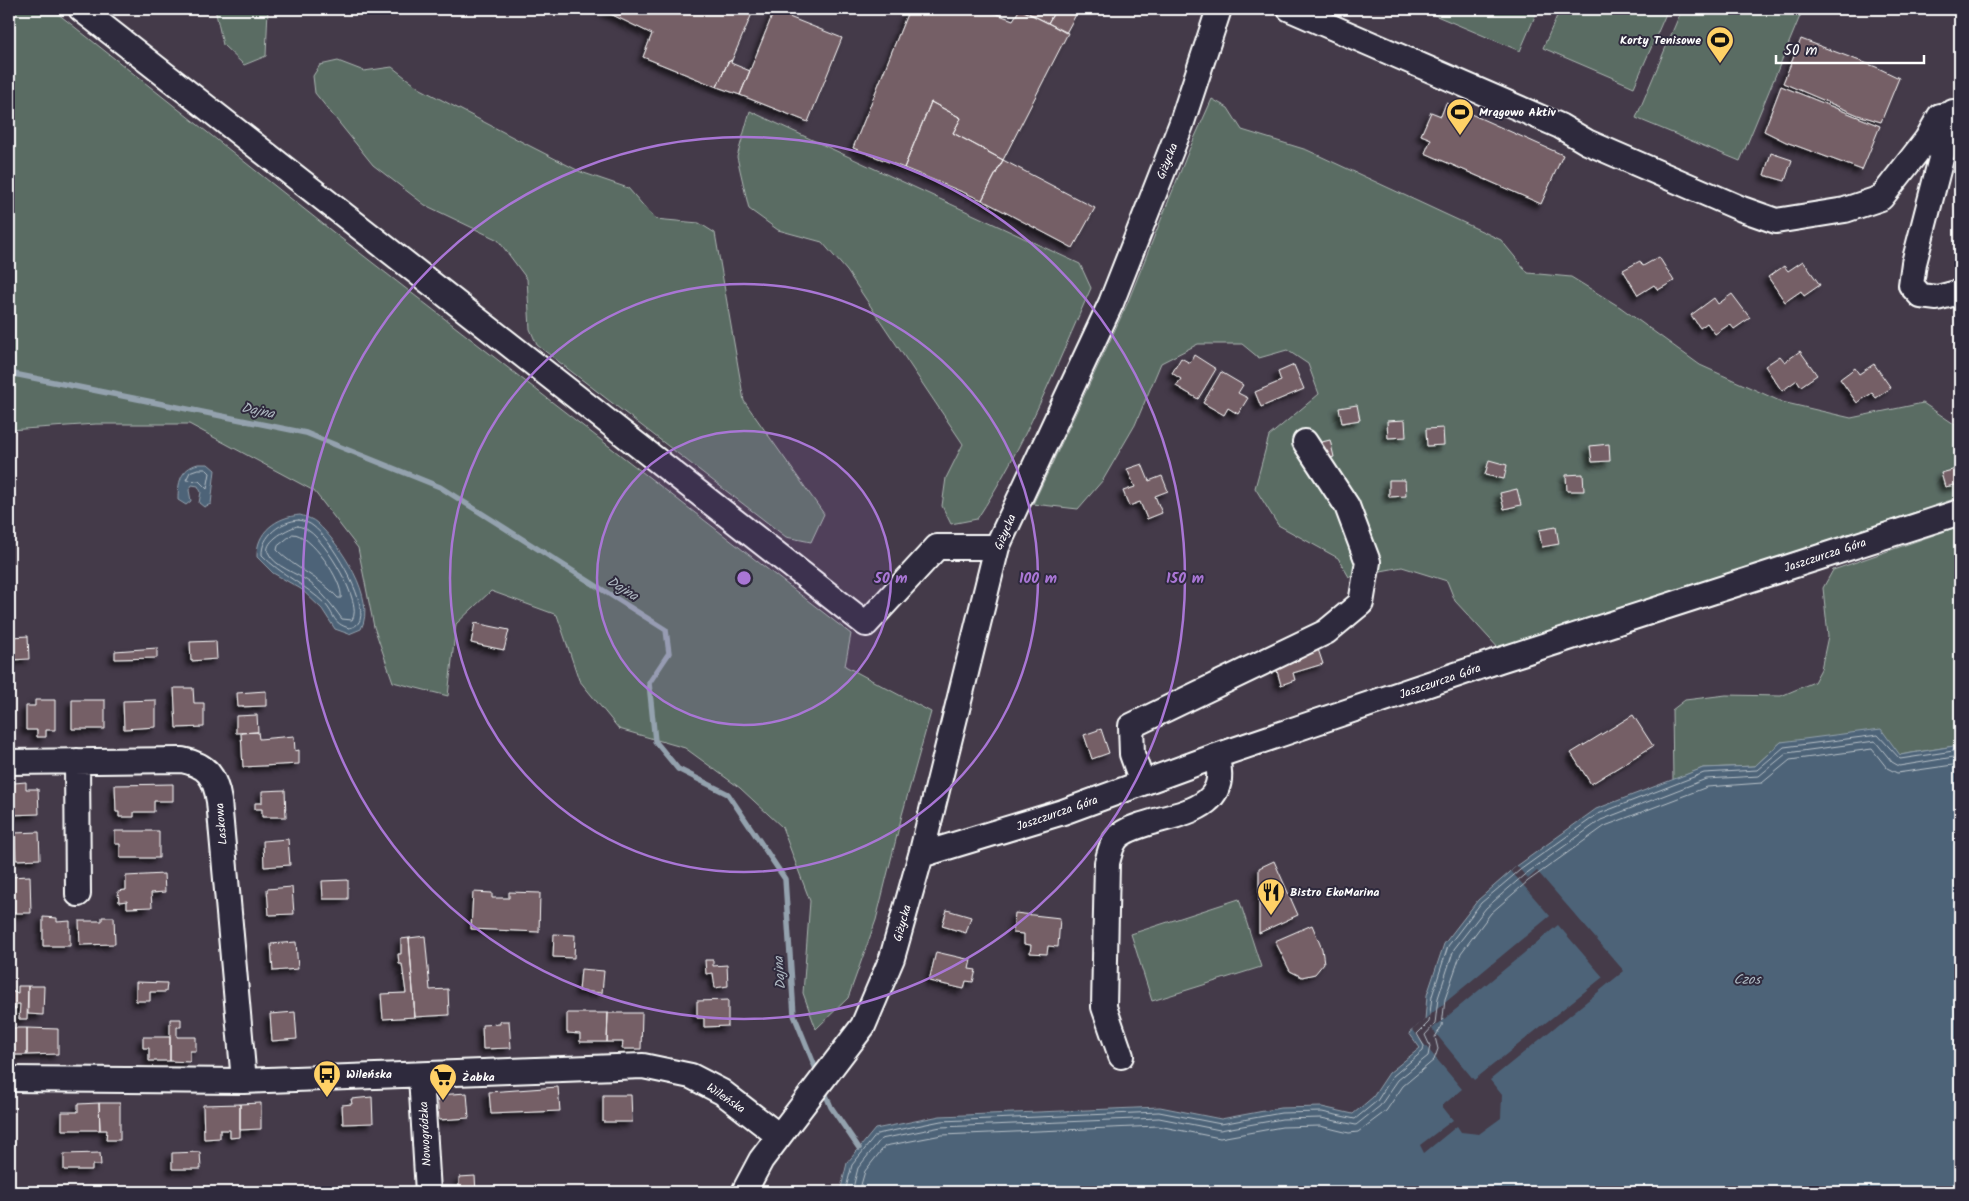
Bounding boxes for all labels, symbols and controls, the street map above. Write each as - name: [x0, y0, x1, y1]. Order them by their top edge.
- sports icon: Korty Tenisowe: [1705, 25, 1735, 64]
- place label: Korty Tenisowe: [1620, 31, 1701, 50]
- scale bar: [1776, 32, 1924, 64]
- text: 50 m: [1784, 39, 1818, 63]
- sports icon: Mrągowo Aktiv: [1445, 97, 1475, 136]
- place label: Mrągowo Aktiv: [1479, 103, 1556, 122]
- street label: Giżycka: [1152, 140, 1183, 182]
- water label: Dajna: [239, 397, 278, 425]
- street label: Giżycka: [989, 511, 1022, 553]
- street label: Jaszczurcza Góra: [1782, 533, 1869, 578]
- text: 50 m: [873, 567, 908, 591]
- text: 100 m: [1019, 567, 1057, 591]
- text: 150 m: [1166, 567, 1204, 591]
- centre of rings: [735, 569, 753, 587]
- water label: Dajna: [603, 571, 644, 608]
- street label: Jaszczurcza Góra: [1397, 658, 1484, 704]
- street label: Jaszczurcza Góra: [1014, 790, 1101, 836]
- street label: Laskowa: [210, 802, 233, 846]
- restaurant icon: Bistro EkoMarina: [1256, 877, 1286, 916]
- place label: Bistro EkoMarina: [1290, 883, 1380, 902]
- street label: Giżycka: [888, 902, 917, 944]
- water label: Dajna: [768, 954, 792, 990]
- water label: Czos: [1734, 969, 1762, 991]
- bus stop icon: Wileńska: [312, 1059, 342, 1098]
- supermarket icon: Żabka: [428, 1062, 458, 1101]
- place label: Wileńska: [346, 1065, 392, 1084]
- place label: Żabka: [462, 1068, 495, 1087]
- street label: Wileńska: [702, 1078, 749, 1119]
- street label: Nowogródzka: [414, 1101, 437, 1167]

